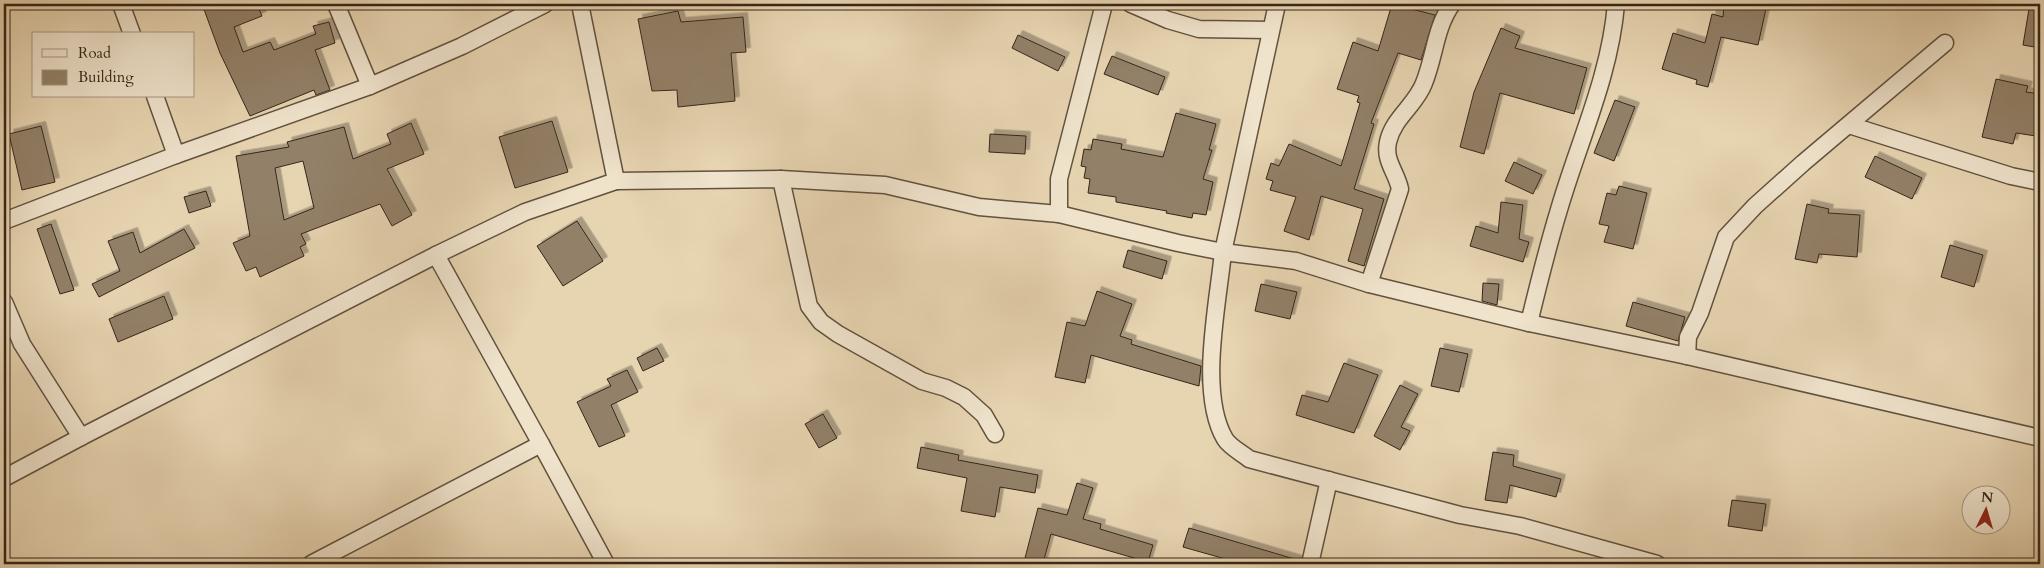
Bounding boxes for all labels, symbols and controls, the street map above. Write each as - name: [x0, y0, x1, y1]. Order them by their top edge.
- legend: [32, 32, 195, 98]
- text: Road: [78, 43, 111, 63]
- text: Building: [78, 67, 134, 87]
- north arrow: [1962, 486, 2012, 536]
- text: N: [1980, 488, 1994, 508]

